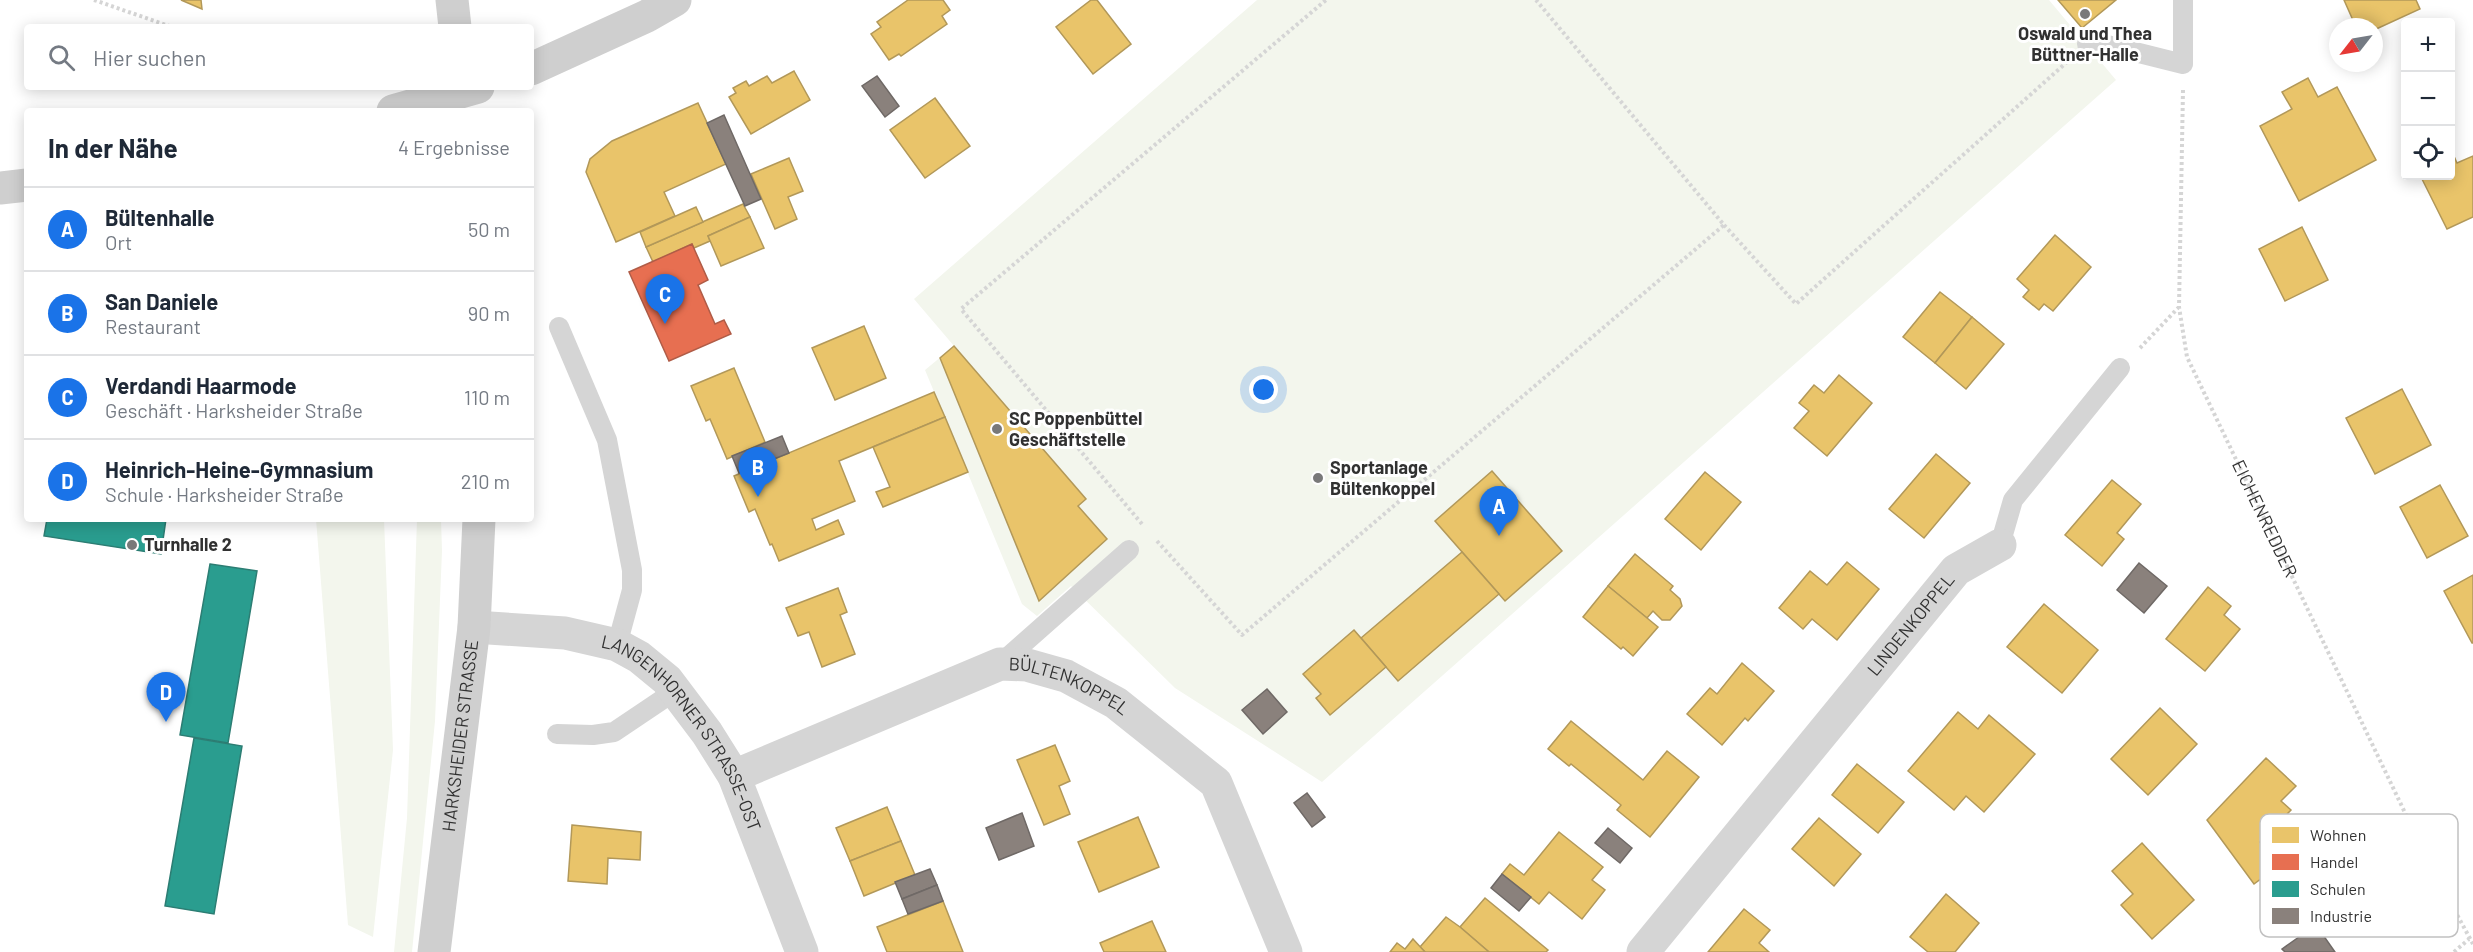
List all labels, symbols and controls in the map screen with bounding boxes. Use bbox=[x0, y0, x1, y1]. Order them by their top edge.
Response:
marker: Oswald und Thea Büttner-Halle bbox=[2078, 7, 2092, 21]
north arrow bbox=[2329, 18, 2383, 72]
map controls bbox=[2401, 18, 2455, 180]
button: + bbox=[2401, 18, 2455, 72]
place label: Oswald und Thea Büttner-Halle bbox=[2018, 22, 2152, 65]
search box bbox=[24, 24, 534, 90]
icon: search bbox=[45, 41, 78, 74]
text: Hier suchen bbox=[93, 44, 206, 70]
button: − bbox=[2401, 72, 2455, 126]
button: locate bbox=[2401, 126, 2455, 180]
text: In der Nähe bbox=[48, 132, 178, 163]
text: 4 Ergebnisse bbox=[398, 135, 510, 159]
text: Bültenhalle bbox=[105, 204, 215, 230]
text: A bbox=[61, 217, 74, 241]
text: 50 m bbox=[468, 217, 510, 241]
text: Ort bbox=[105, 230, 132, 254]
pin: C bbox=[646, 274, 684, 324]
text: San Daniele bbox=[105, 288, 218, 314]
text: B bbox=[61, 301, 74, 325]
text: 90 m bbox=[468, 301, 510, 325]
text: Restaurant bbox=[105, 314, 201, 338]
text: Verdandi Haarmode bbox=[105, 372, 296, 398]
your location bbox=[1249, 375, 1278, 404]
text: C bbox=[61, 385, 74, 409]
text: 110 m bbox=[464, 385, 510, 409]
text: Geschäft · Harksheider Straße bbox=[105, 398, 363, 422]
place label: SC Poppenbüttel Geschäftstelle bbox=[1009, 407, 1142, 450]
marker: SC Poppenbüttel Geschäftstelle bbox=[990, 422, 1004, 436]
pin: B bbox=[738, 448, 777, 497]
text: Heinrich-Heine-Gymnasium bbox=[105, 456, 373, 482]
place label: Sportanlage Bültenkoppel bbox=[1330, 456, 1435, 499]
street label: EICHENREDDER bbox=[2228, 456, 2303, 581]
text: D bbox=[61, 469, 74, 493]
text: 210 m bbox=[461, 469, 510, 493]
marker: Sportanlage Bültenkoppel bbox=[1311, 471, 1325, 485]
text: Schule · Harksheider Straße bbox=[105, 482, 344, 506]
pin: A bbox=[1480, 486, 1518, 536]
place label: Turnhalle 2 bbox=[144, 533, 232, 555]
marker: Turnhalle 2 bbox=[125, 538, 139, 552]
street label: LINDENKOPPEL bbox=[1862, 569, 1959, 680]
street label: LANGENHORNER STRASSE-OST bbox=[599, 630, 766, 834]
street label: HARKSHEIDER STRASSE bbox=[437, 638, 482, 833]
street label: BÜLTENKOPPEL bbox=[1008, 652, 1134, 719]
pin: D bbox=[146, 672, 186, 722]
legend bbox=[2260, 814, 2458, 937]
text: Wohnen bbox=[2310, 825, 2366, 844]
text: Handel bbox=[2310, 852, 2358, 871]
text: Schulen bbox=[2310, 879, 2366, 898]
text: Industrie bbox=[2310, 906, 2372, 925]

